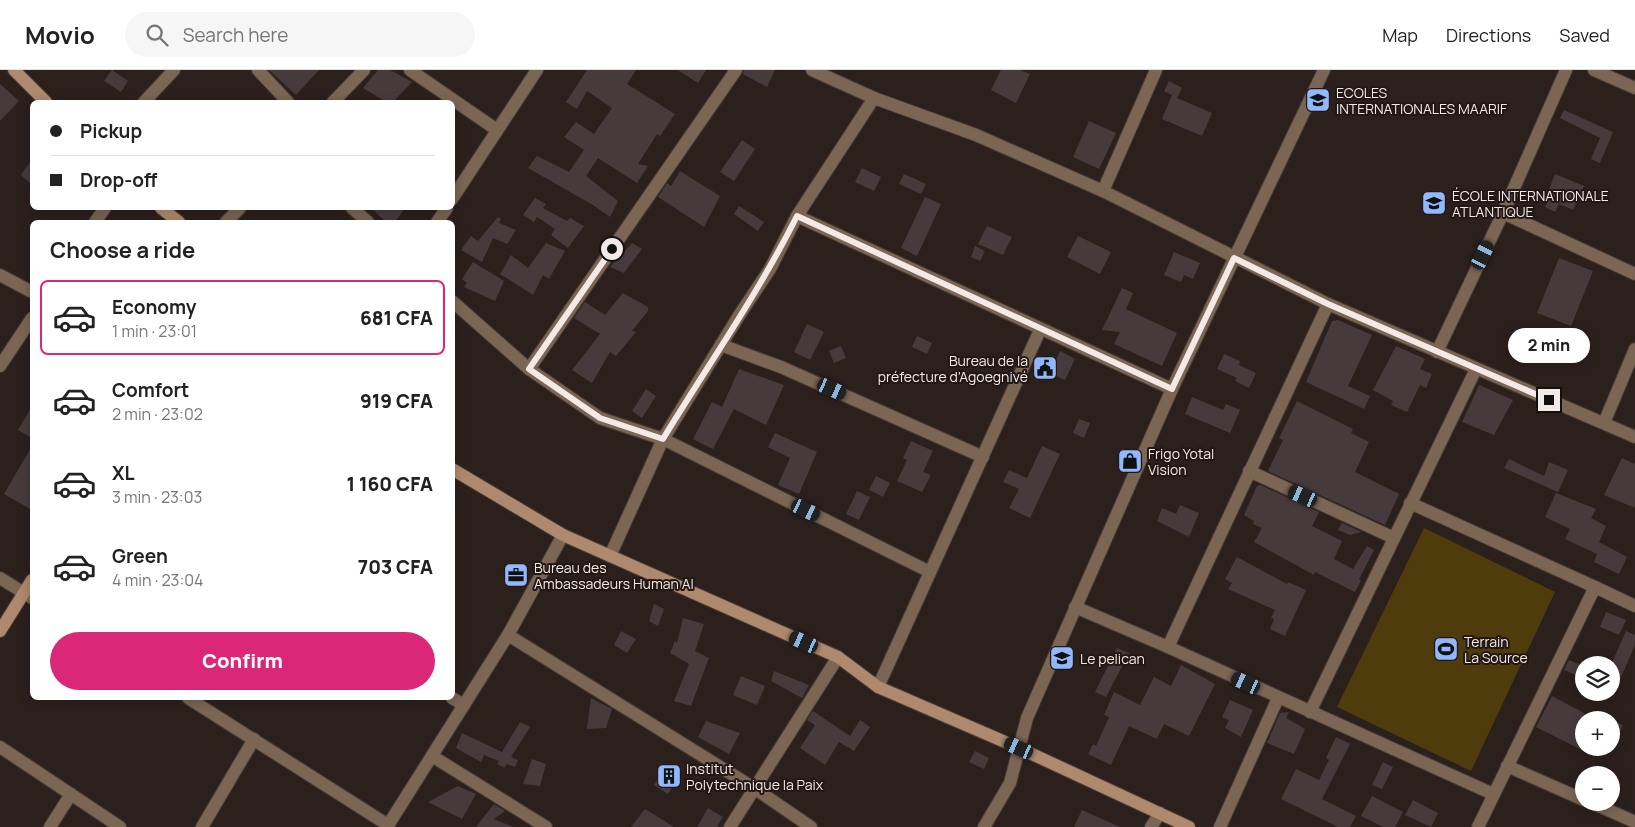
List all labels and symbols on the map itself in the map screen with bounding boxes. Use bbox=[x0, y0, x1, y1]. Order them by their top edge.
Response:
place label: ECOLES INTERNATIONALES MAARIF bbox=[1336, 83, 1507, 118]
school or university icon: ECOLES INTERNATIONALES MAARIF bbox=[1305, 87, 1331, 113]
place label: ÉCOLE INTERNATIONALE ATLANTIQUE bbox=[1452, 186, 1609, 221]
school or university icon: ÉCOLE INTERNATIONALE ATLANTIQUE bbox=[1421, 190, 1447, 216]
route start bbox=[601, 238, 623, 260]
car bbox=[1469, 238, 1496, 272]
callout: 2 min bbox=[1508, 328, 1590, 362]
place label: Bureau de la préfecture d'Agoegnivé bbox=[878, 351, 1028, 386]
public building icon: Bureau de la préfecture d'Agoegnivé bbox=[1032, 355, 1058, 381]
car bbox=[815, 376, 848, 402]
route end bbox=[1538, 389, 1560, 411]
place label: Frigo Yotal Vision bbox=[1148, 444, 1214, 479]
shop icon: Frigo Yotal Vision bbox=[1117, 448, 1143, 474]
car bbox=[1286, 483, 1319, 509]
car bbox=[789, 497, 822, 523]
place label: Bureau des Ambassadeurs Human AI bbox=[534, 558, 694, 593]
office icon: Bureau des Ambassadeurs Human AI bbox=[503, 562, 529, 588]
car bbox=[787, 629, 820, 655]
place label: Terrain La Source bbox=[1464, 632, 1528, 667]
sports icon: Terrain La Source bbox=[1433, 636, 1459, 662]
school or university icon: Le pelican bbox=[1049, 645, 1075, 671]
place label: Le pelican bbox=[1080, 649, 1145, 668]
car bbox=[1229, 670, 1262, 696]
car bbox=[1002, 735, 1035, 761]
place label: Institut Polytechnique la Paix bbox=[686, 759, 824, 794]
building icon: Institut Polytechnique la Paix bbox=[656, 763, 682, 789]

